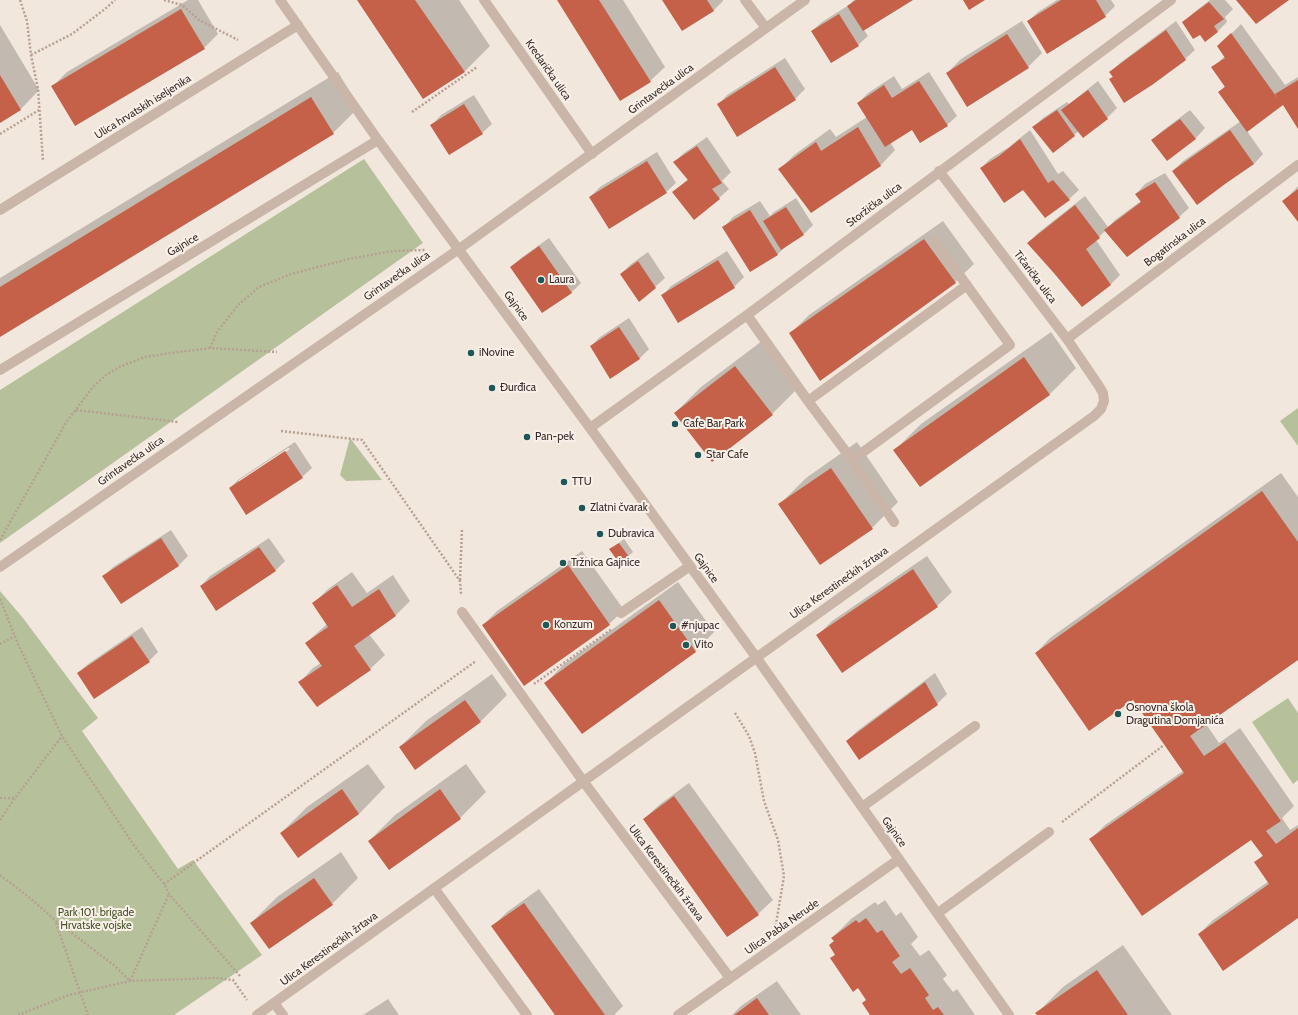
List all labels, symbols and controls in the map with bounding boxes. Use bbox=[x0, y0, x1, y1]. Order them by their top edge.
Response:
street label: Kredarička ulica bbox=[522, 37, 574, 103]
street label: Grintavečka ulica bbox=[626, 61, 696, 117]
street label: Ulica hrvatskih iseljenika bbox=[92, 72, 194, 142]
street label: Storžička ulica bbox=[844, 180, 904, 230]
street label: Bogatinska ulica bbox=[1142, 215, 1208, 269]
street label: Gajnice bbox=[165, 231, 201, 259]
street label: Grintavečka ulica bbox=[361, 248, 433, 304]
street label: Tičarička ulica bbox=[1011, 248, 1059, 306]
place label: Laura bbox=[549, 273, 574, 287]
marker: Laura bbox=[536, 275, 546, 285]
street label: Gajnice bbox=[501, 288, 531, 324]
place label: iNovine bbox=[479, 346, 514, 360]
marker: iNovine bbox=[466, 348, 476, 358]
place label: Đurđica bbox=[500, 381, 536, 395]
marker: Đurđica bbox=[487, 383, 497, 393]
place label: Cafe Bar Park bbox=[683, 417, 744, 431]
marker: Cafe Bar Park bbox=[670, 419, 680, 429]
place label: Pan-pek bbox=[535, 430, 574, 444]
marker: Pan-pek bbox=[522, 432, 532, 442]
street label: Grintavečka ulica bbox=[95, 433, 167, 489]
place label: Star Cafe bbox=[706, 448, 748, 462]
marker: Star Cafe bbox=[693, 450, 703, 460]
place label: TTU bbox=[572, 475, 592, 489]
marker: TTU bbox=[559, 477, 569, 487]
place label: Zlatni čvarak bbox=[590, 501, 648, 515]
marker: Zlatni čvarak bbox=[577, 503, 587, 513]
place label: Dubravica bbox=[608, 527, 654, 541]
marker: Dubravica bbox=[595, 529, 605, 539]
street label: Ulica Kerestinečkih žrtava bbox=[787, 544, 891, 622]
street label: Gajnice bbox=[691, 550, 721, 586]
place label: Tržnica Gajnice bbox=[571, 556, 640, 570]
marker: Tržnica Gajnice bbox=[558, 558, 568, 568]
place label: Konzum bbox=[554, 618, 593, 632]
place label: #njupac bbox=[681, 619, 719, 633]
marker: Konzum bbox=[541, 620, 551, 630]
marker: #njupac bbox=[668, 621, 678, 631]
place label: Vito bbox=[694, 638, 713, 652]
marker: Vito bbox=[681, 640, 691, 650]
place label: Osnovna škola Dragutina Domjanića bbox=[1126, 701, 1224, 727]
marker: Osnovna škola Dragutina Domjanića bbox=[1113, 709, 1123, 719]
street label: Gajnice bbox=[879, 814, 909, 850]
street label: Ulica Kerestinečkih žrtava bbox=[625, 822, 707, 924]
street label: Ulica Pabla Nerude bbox=[742, 896, 822, 958]
park label: Park 101. brigade Hrvatske vojske bbox=[58, 906, 134, 932]
street label: Ulica Kerestinečkih žrtava bbox=[278, 909, 380, 989]

